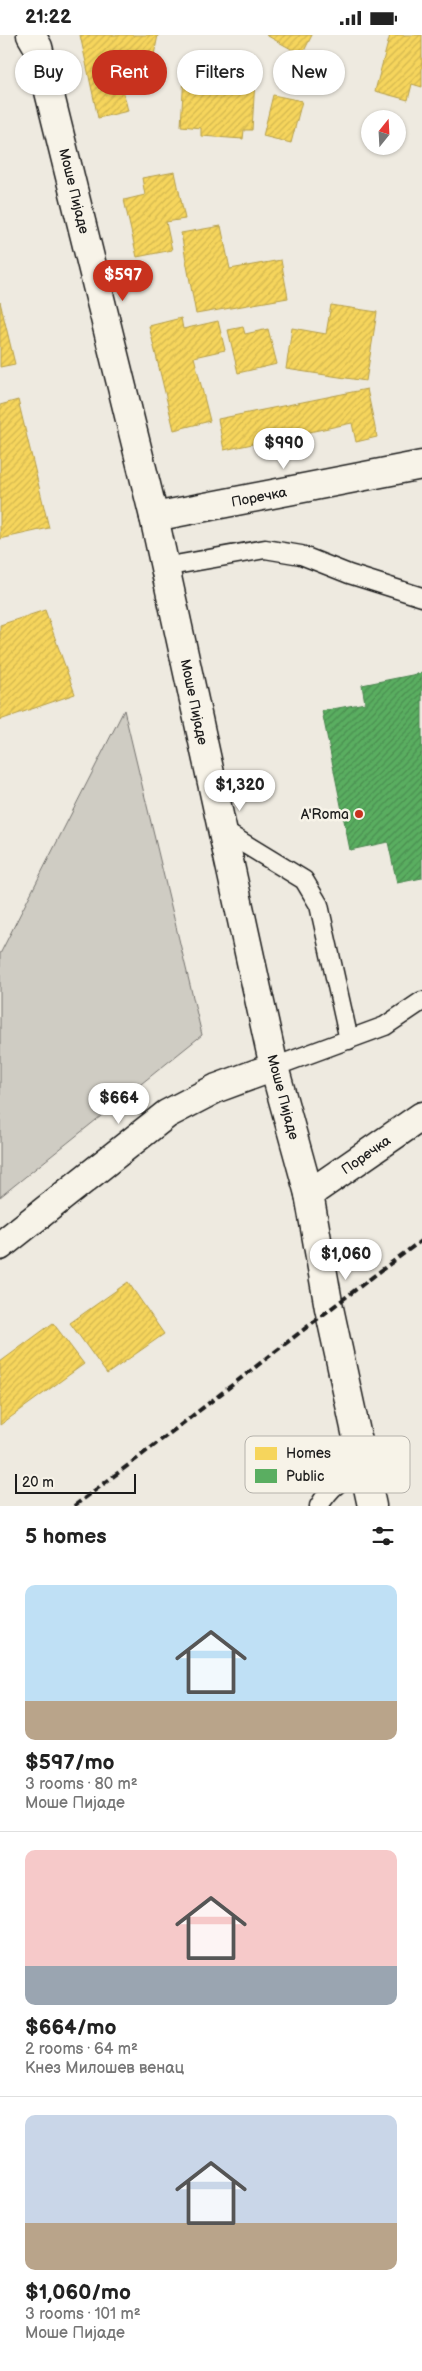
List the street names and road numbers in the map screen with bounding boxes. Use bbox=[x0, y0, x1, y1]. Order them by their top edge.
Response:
street label: Моше Пијаде bbox=[55, 146, 93, 236]
street label: Поречка bbox=[230, 483, 289, 511]
street label: Моше Пијаде bbox=[177, 657, 211, 747]
street label: Моше Пијаде bbox=[263, 1053, 303, 1142]
street label: Поречка bbox=[338, 1132, 394, 1178]

